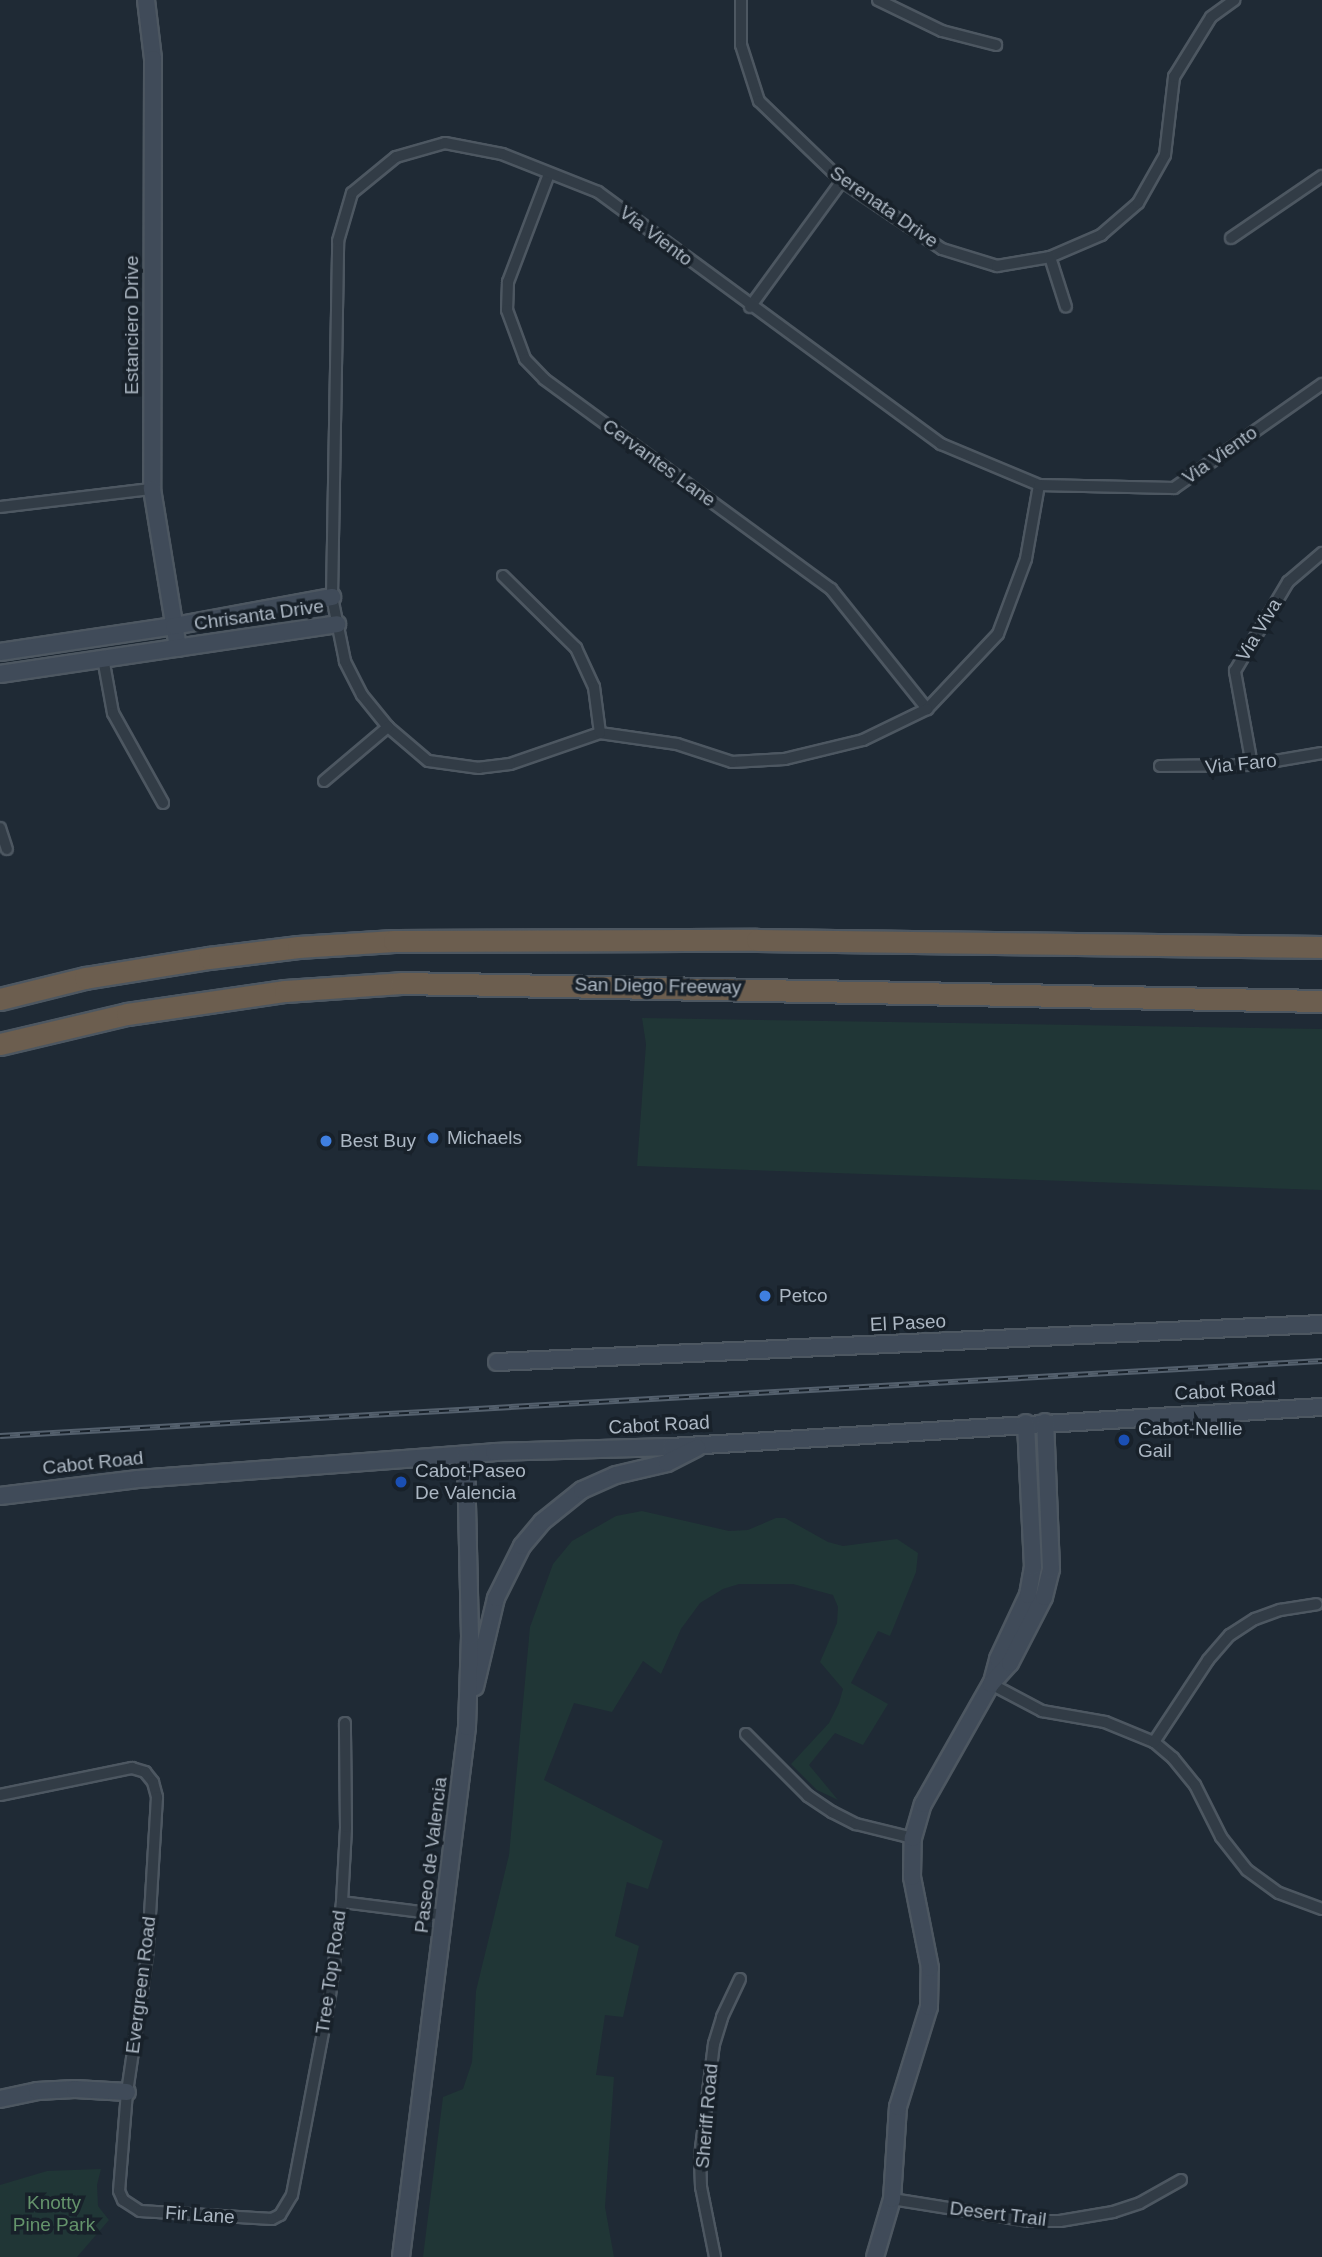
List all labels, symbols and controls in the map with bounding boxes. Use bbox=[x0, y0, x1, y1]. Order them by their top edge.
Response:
street label: Serenata Drive bbox=[826, 161, 942, 253]
street label: Via Viento bbox=[615, 201, 697, 271]
street label: Estanciero Drive bbox=[121, 255, 143, 395]
street label: Cervantes Lane bbox=[598, 414, 720, 512]
street label: Via Viento bbox=[1178, 421, 1262, 489]
street label: Chrisanta Drive bbox=[193, 595, 325, 635]
street label: Via Viva bbox=[1231, 595, 1287, 665]
street label: Via Faro bbox=[1204, 749, 1278, 779]
street label: San Diego Freeway bbox=[574, 973, 742, 999]
place label: Michaels bbox=[447, 1127, 522, 1149]
place label: Best Buy bbox=[340, 1130, 416, 1152]
marker: Michaels bbox=[425, 1130, 441, 1146]
marker: Best Buy bbox=[318, 1133, 334, 1149]
place label: Petco bbox=[779, 1285, 828, 1307]
marker: Petco bbox=[757, 1288, 773, 1304]
street label: El Paseo bbox=[869, 1310, 947, 1336]
street label: Cabot Road bbox=[1174, 1377, 1276, 1405]
street label: Cabot Road bbox=[608, 1411, 710, 1439]
place label: Cabot-Nellie Gail bbox=[1138, 1418, 1243, 1462]
marker: Cabot-Nellie Gail bbox=[1116, 1432, 1132, 1448]
street label: Cabot Road bbox=[41, 1446, 145, 1480]
place label: Cabot-Paseo De Valencia bbox=[415, 1460, 526, 1504]
marker: Cabot-Paseo De Valencia bbox=[393, 1474, 409, 1490]
street label: Paseo de Valencia bbox=[410, 1776, 452, 1934]
street label: Tree Top Road bbox=[311, 1909, 351, 2035]
street label: Evergreen Road bbox=[121, 1915, 161, 2055]
street label: Sheriff Road bbox=[691, 2063, 723, 2169]
park label: Knotty Pine Park bbox=[13, 2192, 95, 2236]
street label: Desert Trail bbox=[948, 2197, 1048, 2231]
street label: Fir Lane bbox=[164, 2201, 236, 2229]

